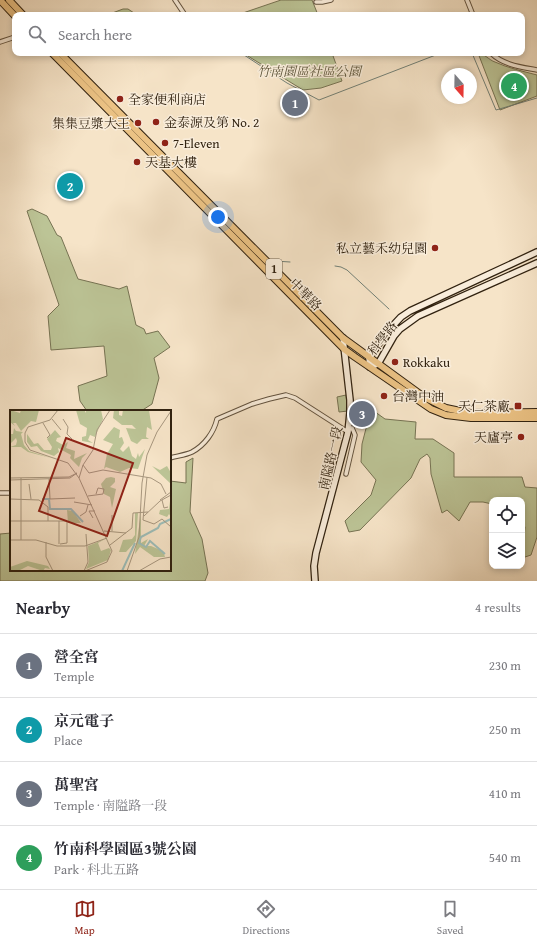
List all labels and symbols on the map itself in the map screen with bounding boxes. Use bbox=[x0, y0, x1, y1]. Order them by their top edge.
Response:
park label: 竹南園區社區公園 bbox=[257, 62, 363, 81]
north arrow bbox=[441, 68, 477, 104]
pin: 4 bbox=[501, 71, 527, 101]
pin: 1 bbox=[282, 88, 308, 118]
place label: 全家便利商店 bbox=[128, 90, 206, 109]
marker: 全家便利商店 bbox=[115, 94, 125, 104]
place label: 金泰源及第 No. 2 bbox=[164, 113, 259, 132]
place label: 集集豆漿大王 bbox=[52, 114, 130, 133]
marker: 金泰源及第 No. 2 bbox=[151, 117, 161, 127]
marker: 集集豆漿大王 bbox=[133, 118, 143, 128]
place label: 7-Eleven bbox=[173, 134, 220, 153]
marker: 7-Eleven bbox=[160, 138, 170, 148]
place label: 天基大樓 bbox=[145, 153, 197, 172]
marker: 天基大樓 bbox=[132, 157, 142, 167]
pin: 2 bbox=[57, 171, 83, 201]
your location bbox=[208, 207, 228, 227]
place label: 私立藝禾幼兒園 bbox=[336, 239, 427, 258]
marker: 私立藝禾幼兒園 bbox=[430, 243, 440, 253]
road number: 1 bbox=[266, 259, 282, 279]
street label: 中華路 bbox=[285, 274, 326, 315]
street label: 科學路 bbox=[363, 317, 402, 360]
place label: Rokkaku bbox=[403, 353, 450, 372]
marker: Rokkaku bbox=[390, 357, 400, 367]
place label: 台灣中油 bbox=[392, 387, 444, 406]
marker: 台灣中油 bbox=[379, 391, 389, 401]
place label: 天仁茶廠 bbox=[458, 397, 510, 416]
pin: 3 bbox=[349, 399, 375, 429]
marker: 天仁茶廠 bbox=[513, 401, 523, 411]
inset map bbox=[10, 410, 171, 571]
street label: 南隘路一段 bbox=[314, 424, 347, 492]
place label: 天廬亭 bbox=[474, 428, 513, 447]
marker: 天廬亭 bbox=[516, 432, 526, 442]

